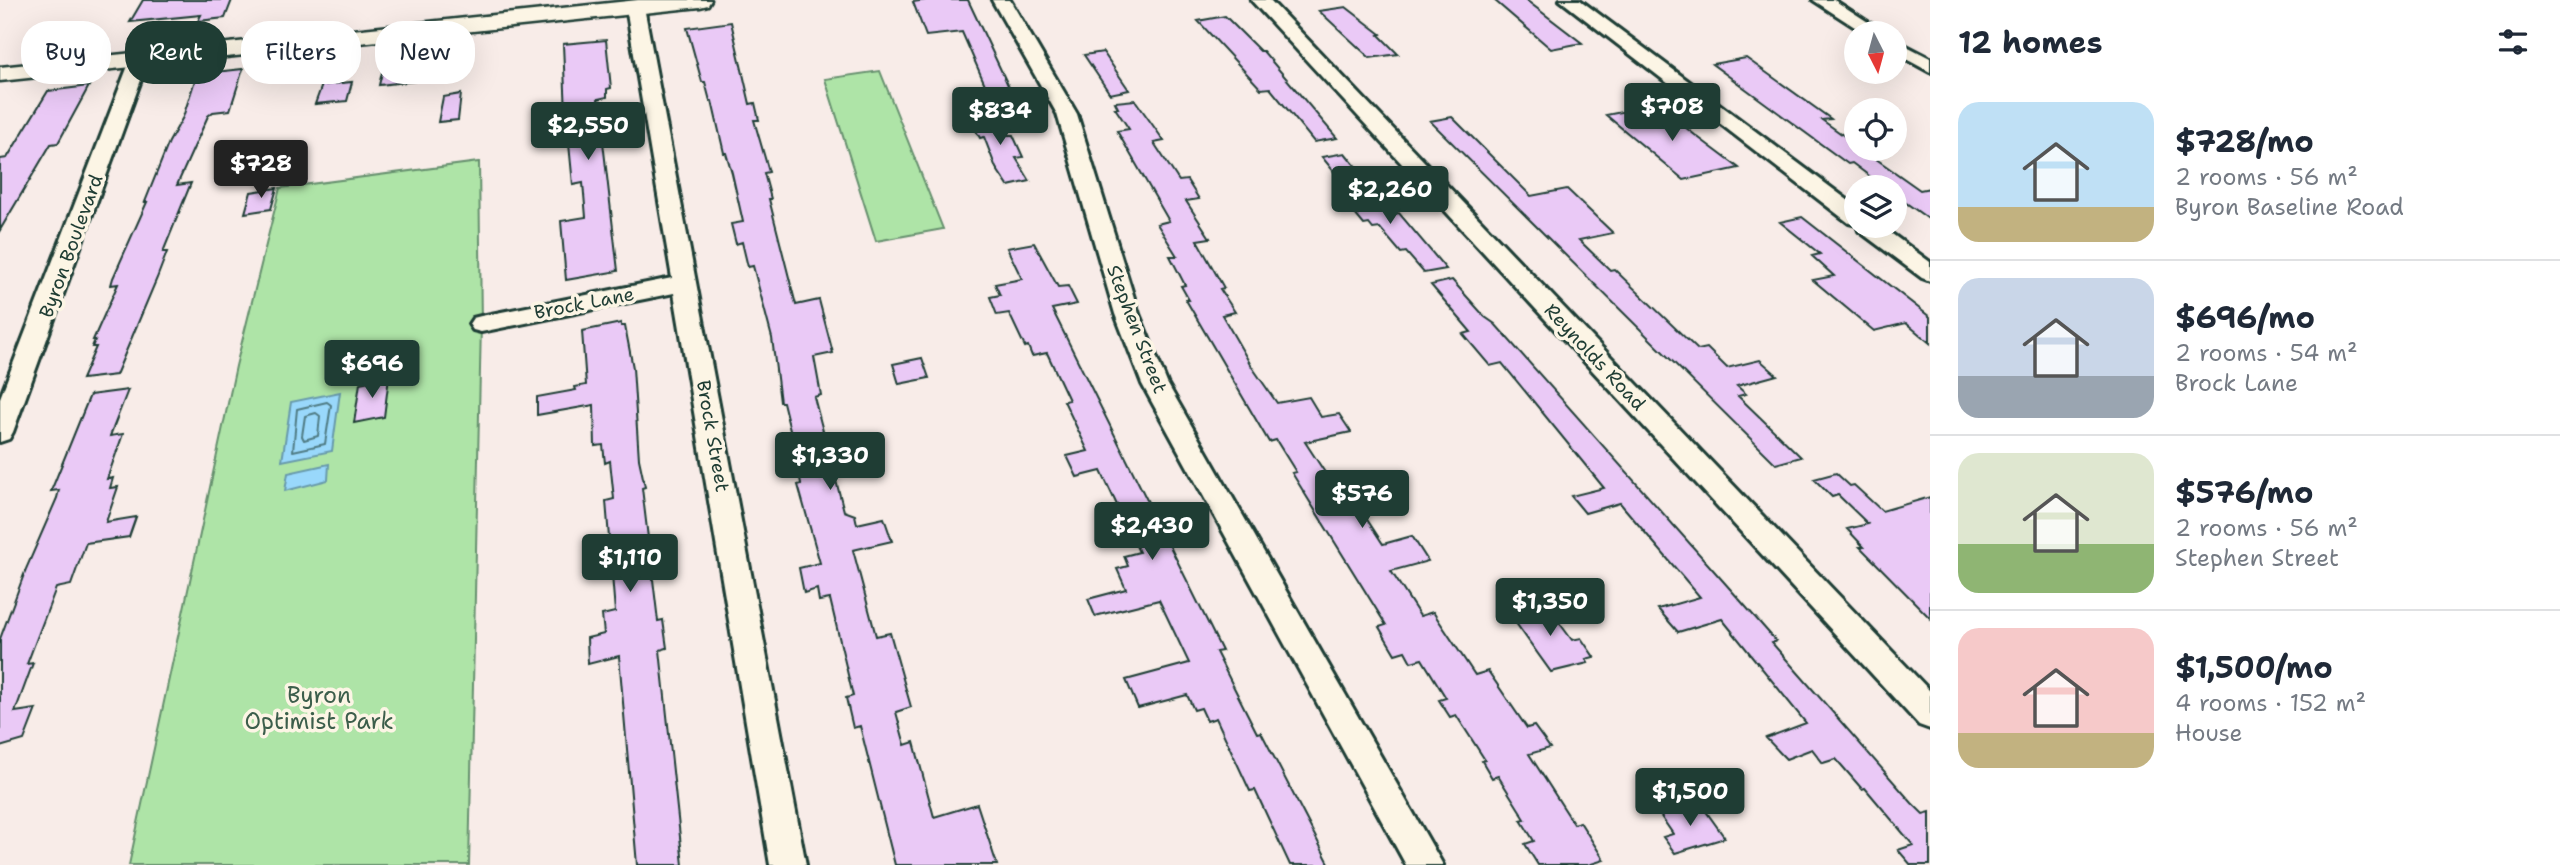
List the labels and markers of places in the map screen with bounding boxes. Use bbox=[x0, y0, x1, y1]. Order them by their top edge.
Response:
pin: $708 bbox=[1631, 83, 1713, 143]
pin: $834 bbox=[959, 88, 1041, 147]
pin: $2,550 bbox=[531, 102, 645, 162]
pin: $728 bbox=[220, 140, 302, 200]
pin: $2,260 bbox=[1333, 166, 1447, 226]
pin: $696 bbox=[331, 340, 413, 400]
pin: $1,330 bbox=[773, 433, 887, 492]
pin: $576 bbox=[1321, 470, 1403, 530]
pin: $2,430 bbox=[1095, 503, 1209, 562]
pin: $1,110 bbox=[573, 534, 687, 594]
pin: $1,350 bbox=[1493, 578, 1607, 638]
pin: $1,500 bbox=[1633, 768, 1747, 828]

